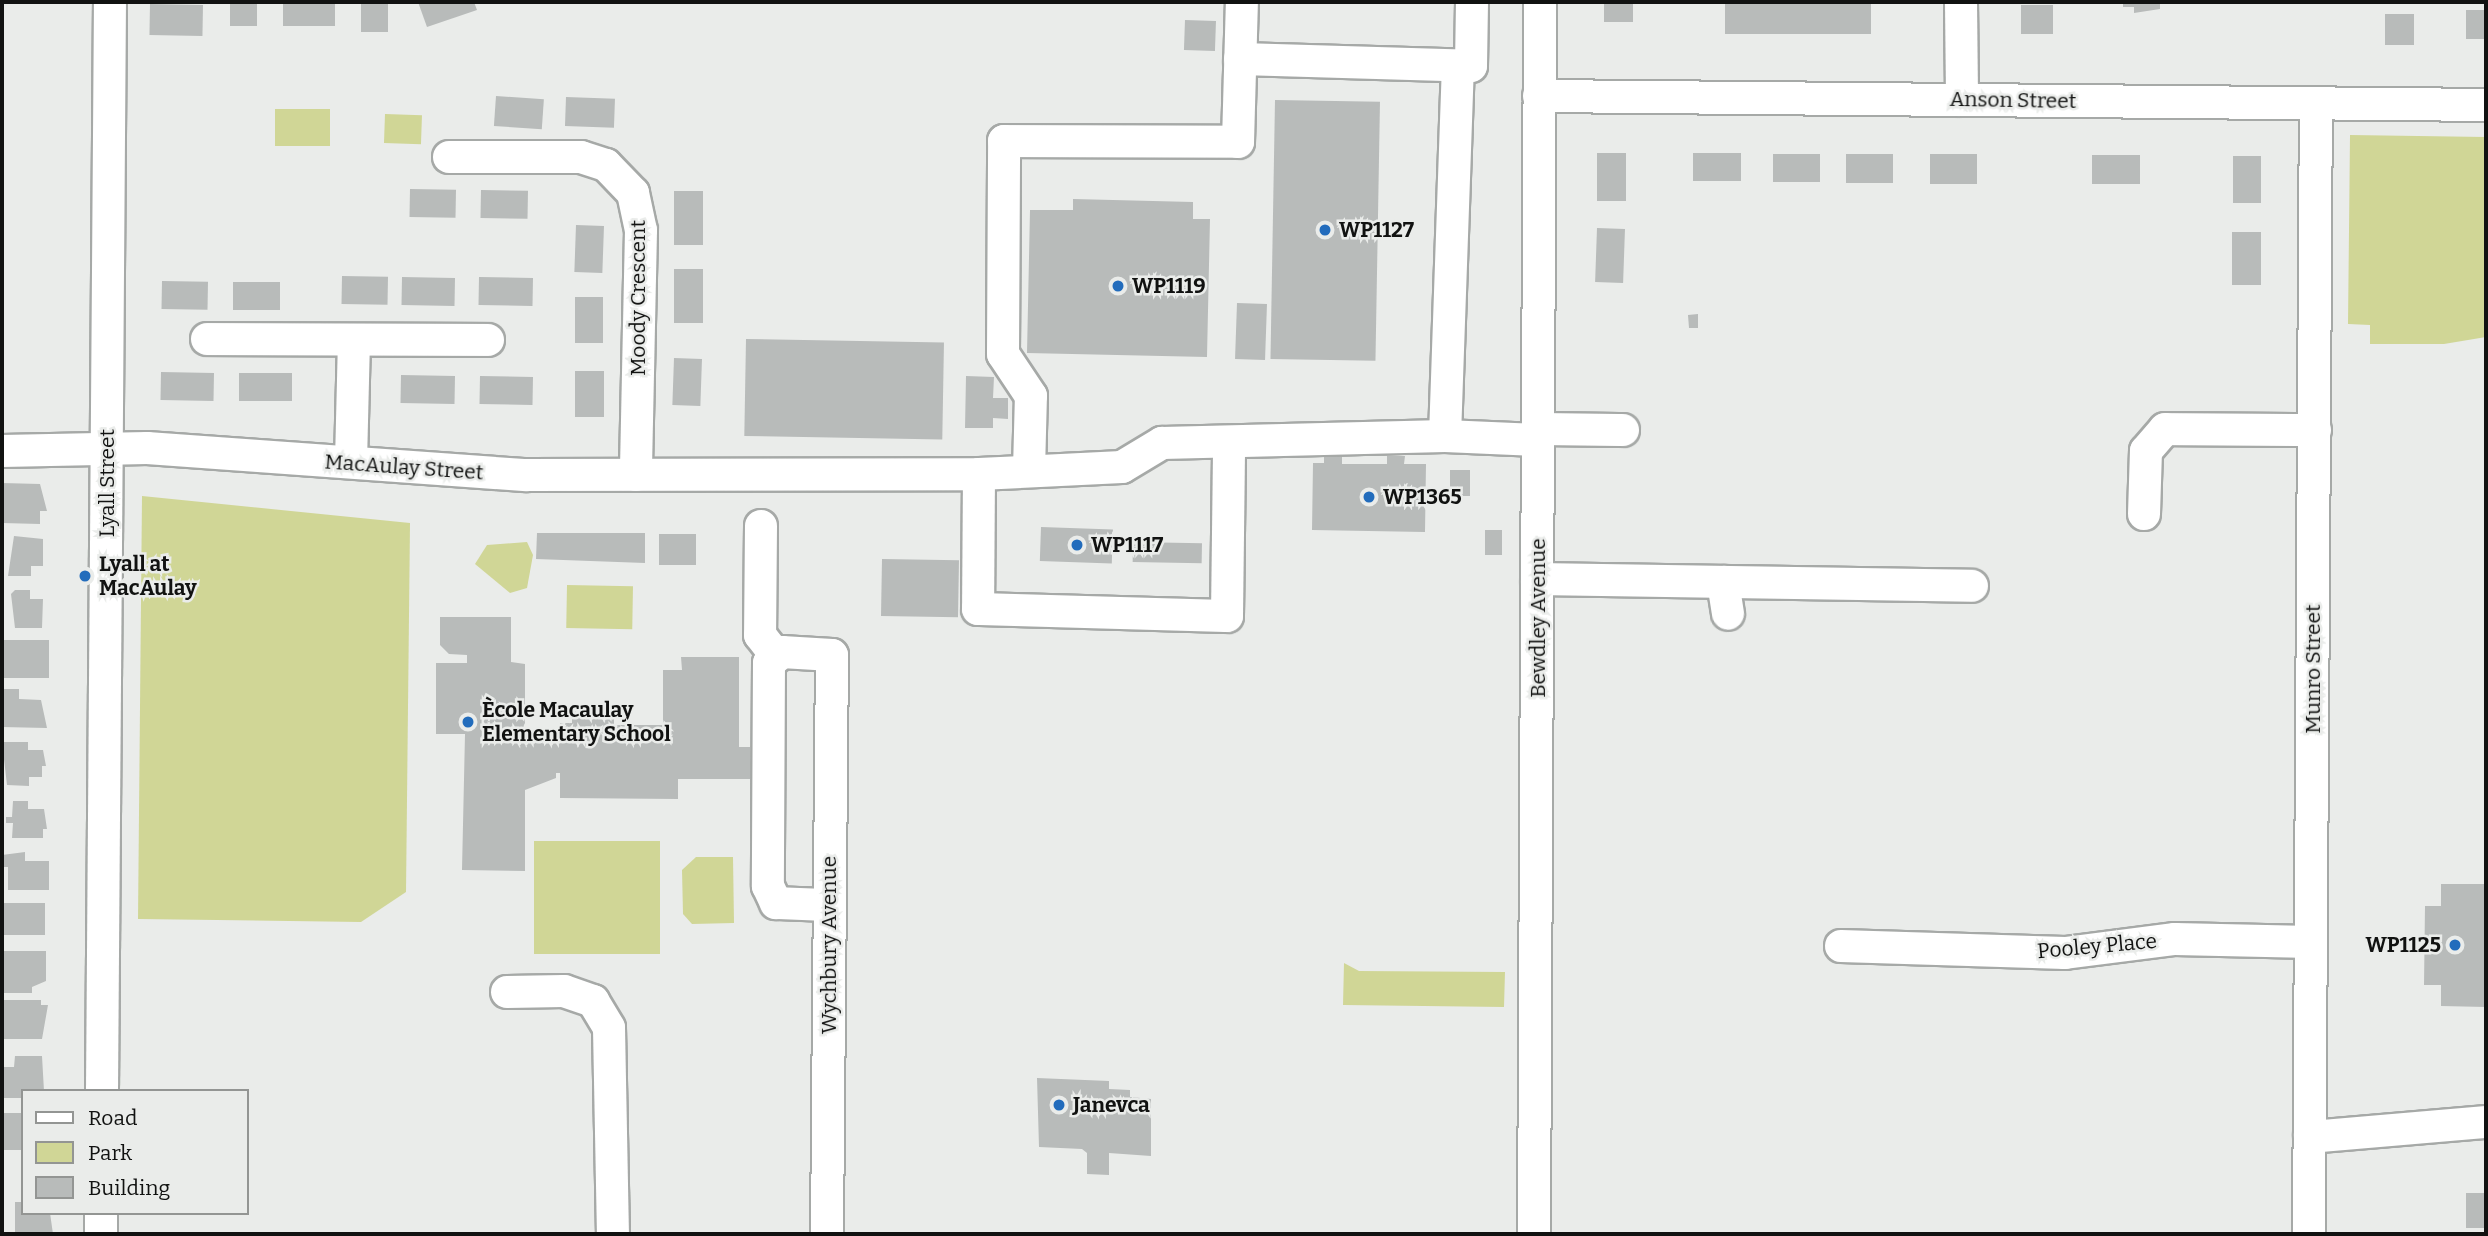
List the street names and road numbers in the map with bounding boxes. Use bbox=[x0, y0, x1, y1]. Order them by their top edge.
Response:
street label: Anson Street bbox=[1949, 86, 2077, 114]
street label: Moody Crescent bbox=[625, 220, 651, 376]
street label: Lyall Street bbox=[94, 429, 120, 537]
street label: MacAulay Street bbox=[324, 449, 484, 485]
street label: Bewdley Avenue bbox=[1525, 538, 1551, 698]
street label: Munro Street bbox=[2300, 604, 2326, 734]
street label: Wychbury Avenue bbox=[816, 856, 842, 1034]
street label: Pooley Place bbox=[2036, 928, 2158, 964]

